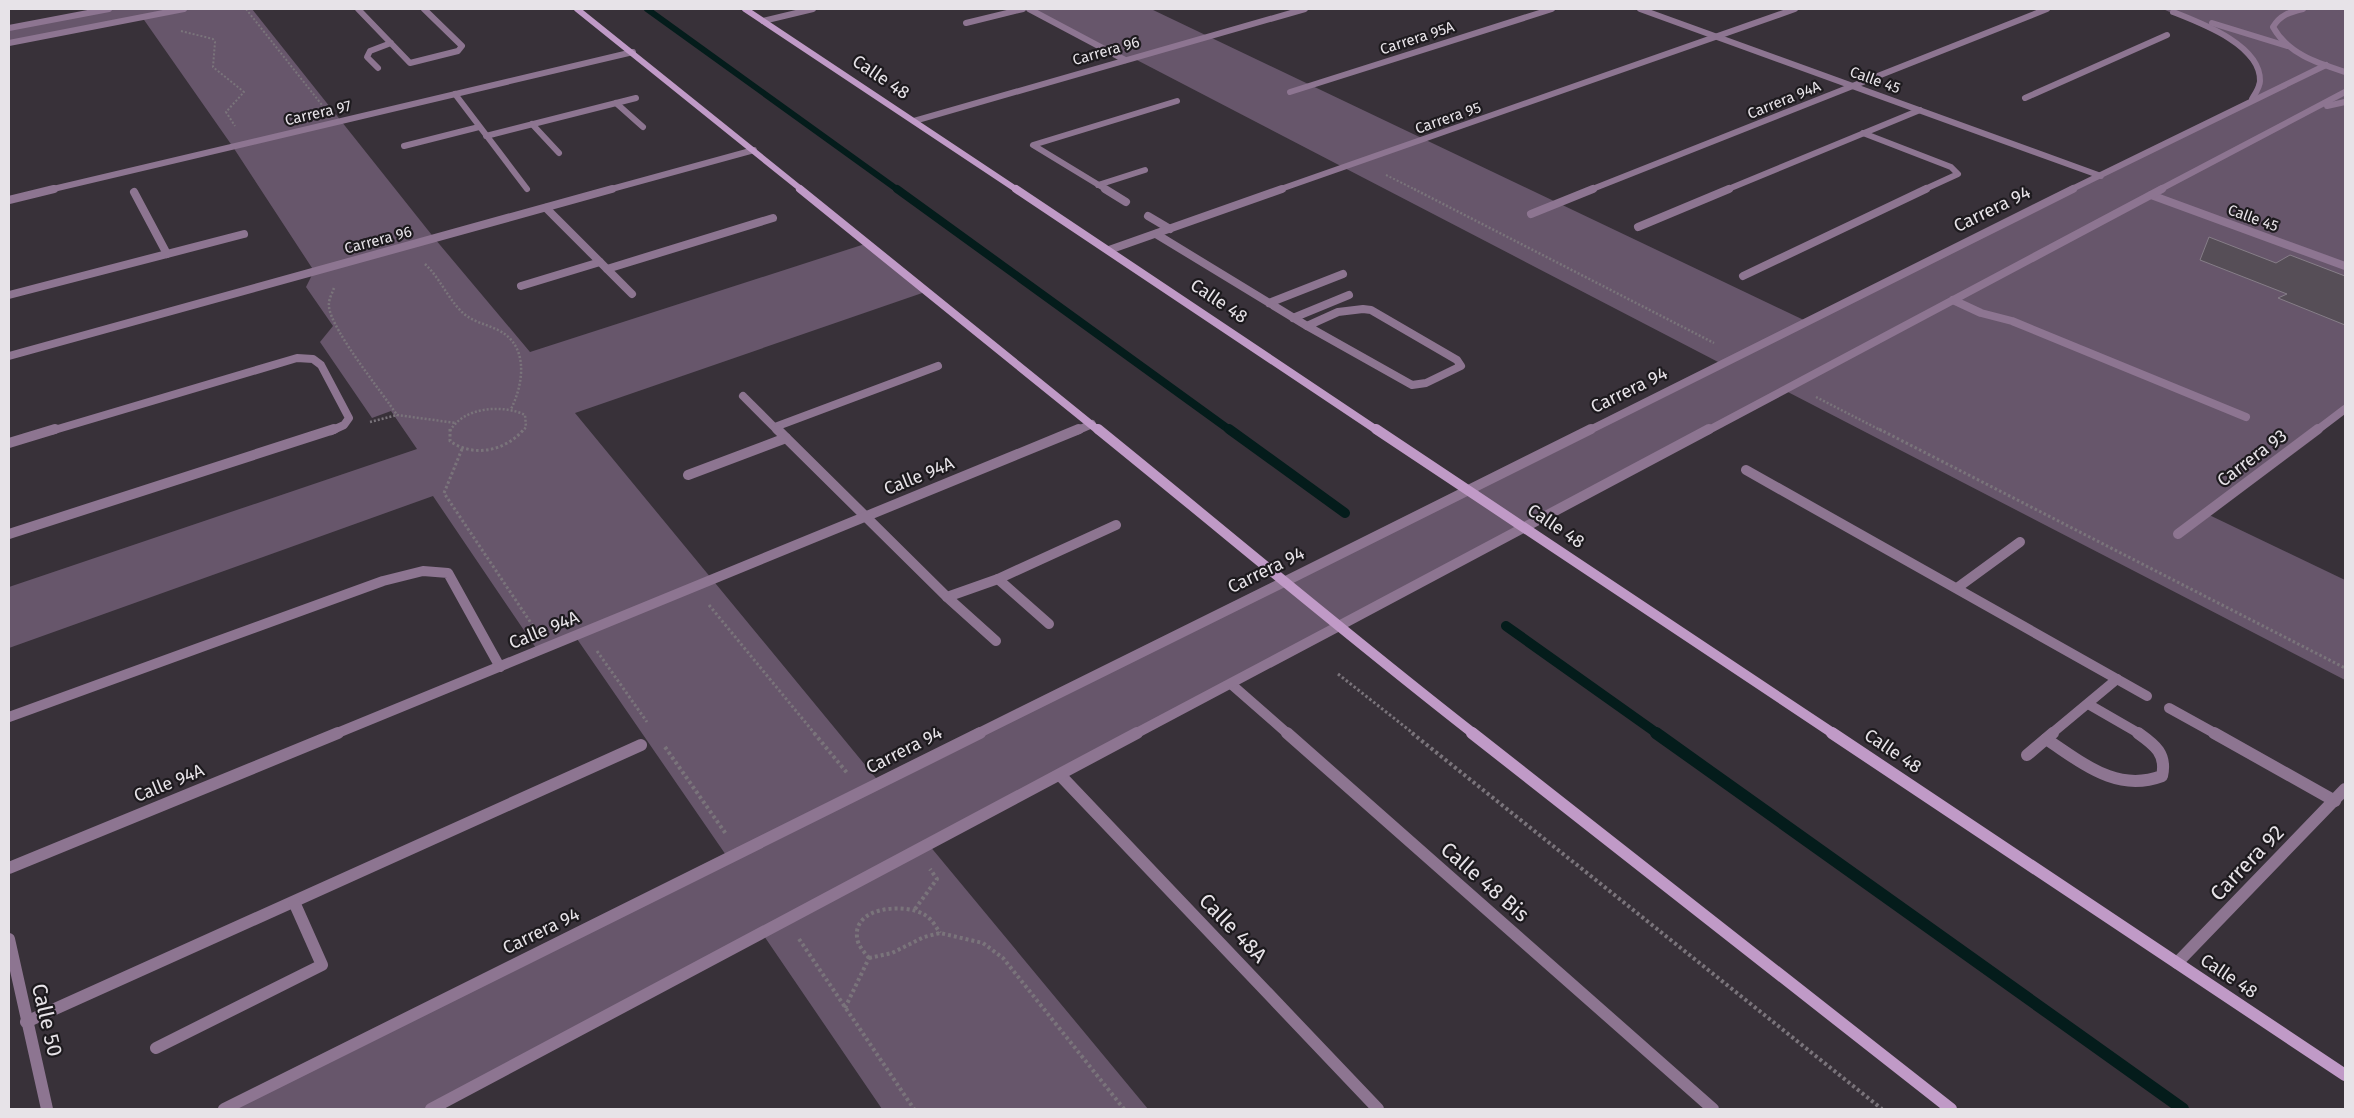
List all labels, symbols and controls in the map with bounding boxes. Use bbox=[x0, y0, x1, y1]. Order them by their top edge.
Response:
street label: Carrera 95A bbox=[1378, 17, 1457, 58]
street label: Carrera 96 bbox=[1070, 33, 1142, 69]
street label: Calle 48 bbox=[848, 50, 914, 104]
street label: Calle 45 bbox=[1847, 63, 1903, 97]
street label: Carrera 94A bbox=[1745, 77, 1824, 123]
street label: Carrera 97 bbox=[283, 97, 353, 129]
street label: Carrera 95 bbox=[1413, 98, 1483, 138]
street label: Carrera 94 bbox=[1950, 181, 2034, 237]
street label: Calle 45 bbox=[2225, 201, 2281, 235]
street label: Carrera 96 bbox=[342, 222, 414, 258]
street label: Calle 48 bbox=[1186, 274, 1252, 328]
street label: Carrera 94 bbox=[1587, 362, 1671, 418]
street label: Carrera 93 bbox=[2213, 425, 2291, 491]
street label: Calle 94A bbox=[881, 452, 958, 500]
street label: Calle 48 bbox=[1523, 499, 1589, 553]
street label: Carrera 94 bbox=[1224, 542, 1308, 598]
street label: Calle 94A bbox=[506, 606, 583, 654]
street label: Carrera 94 bbox=[862, 721, 946, 779]
street label: Calle 48 bbox=[1860, 724, 1926, 778]
street label: Calle 94A bbox=[131, 759, 208, 807]
street label: Carrera 92 bbox=[2205, 820, 2289, 906]
street label: Calle 48 Bis bbox=[1435, 837, 1535, 928]
street label: Calle 48A bbox=[1194, 888, 1272, 968]
street label: Carrera 94 bbox=[499, 903, 583, 959]
street label: Calle 48 bbox=[2196, 949, 2262, 1003]
street label: Calle 50 bbox=[26, 981, 68, 1059]

